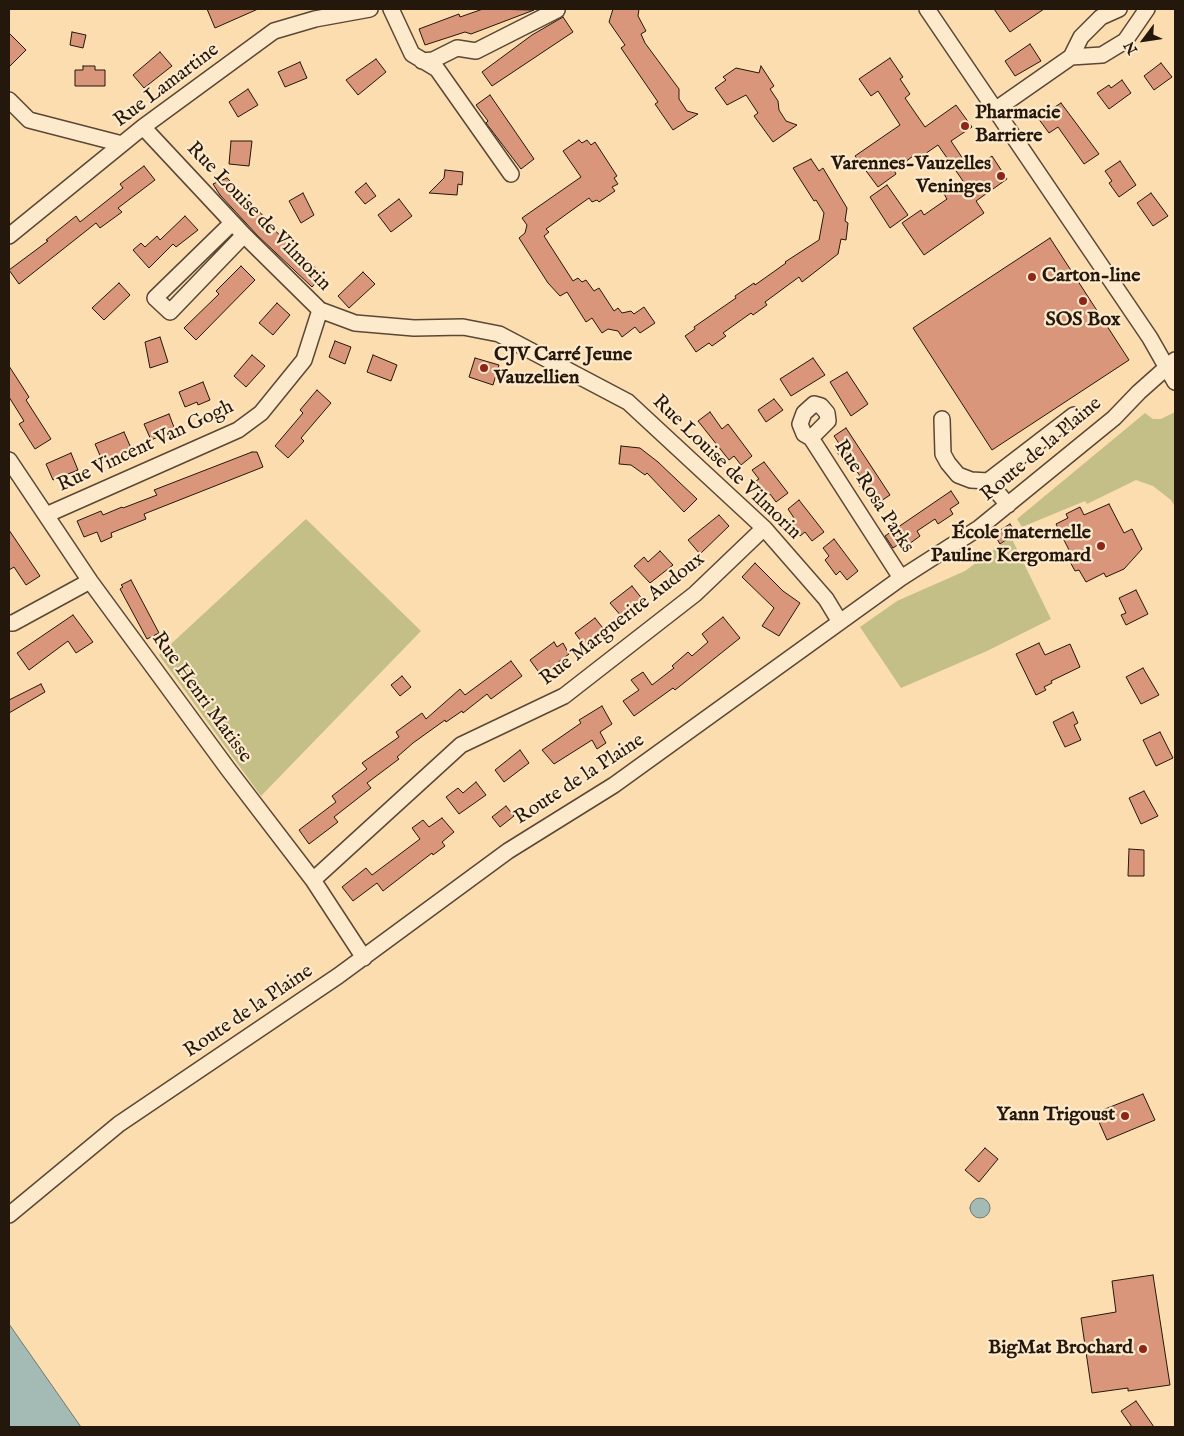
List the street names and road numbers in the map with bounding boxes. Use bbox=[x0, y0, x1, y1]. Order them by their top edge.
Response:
street label: Rue Lamartine bbox=[110, 39, 224, 133]
street label: Rue Louise de Vilmorin bbox=[181, 137, 335, 297]
street label: Rue Louise de Vilmorin bbox=[646, 391, 806, 545]
street label: Route de la Plaine bbox=[977, 393, 1107, 507]
street label: Rue Vincent Van Gogh bbox=[54, 396, 238, 498]
street label: Rue Rosa Parks bbox=[828, 436, 918, 558]
street label: Rue Marguerite Audoux bbox=[536, 548, 710, 692]
street label: Rue Henri Matisse bbox=[146, 628, 256, 768]
street label: Route de la Plaine bbox=[510, 729, 650, 831]
street label: Route de la Plaine bbox=[180, 960, 318, 1064]

